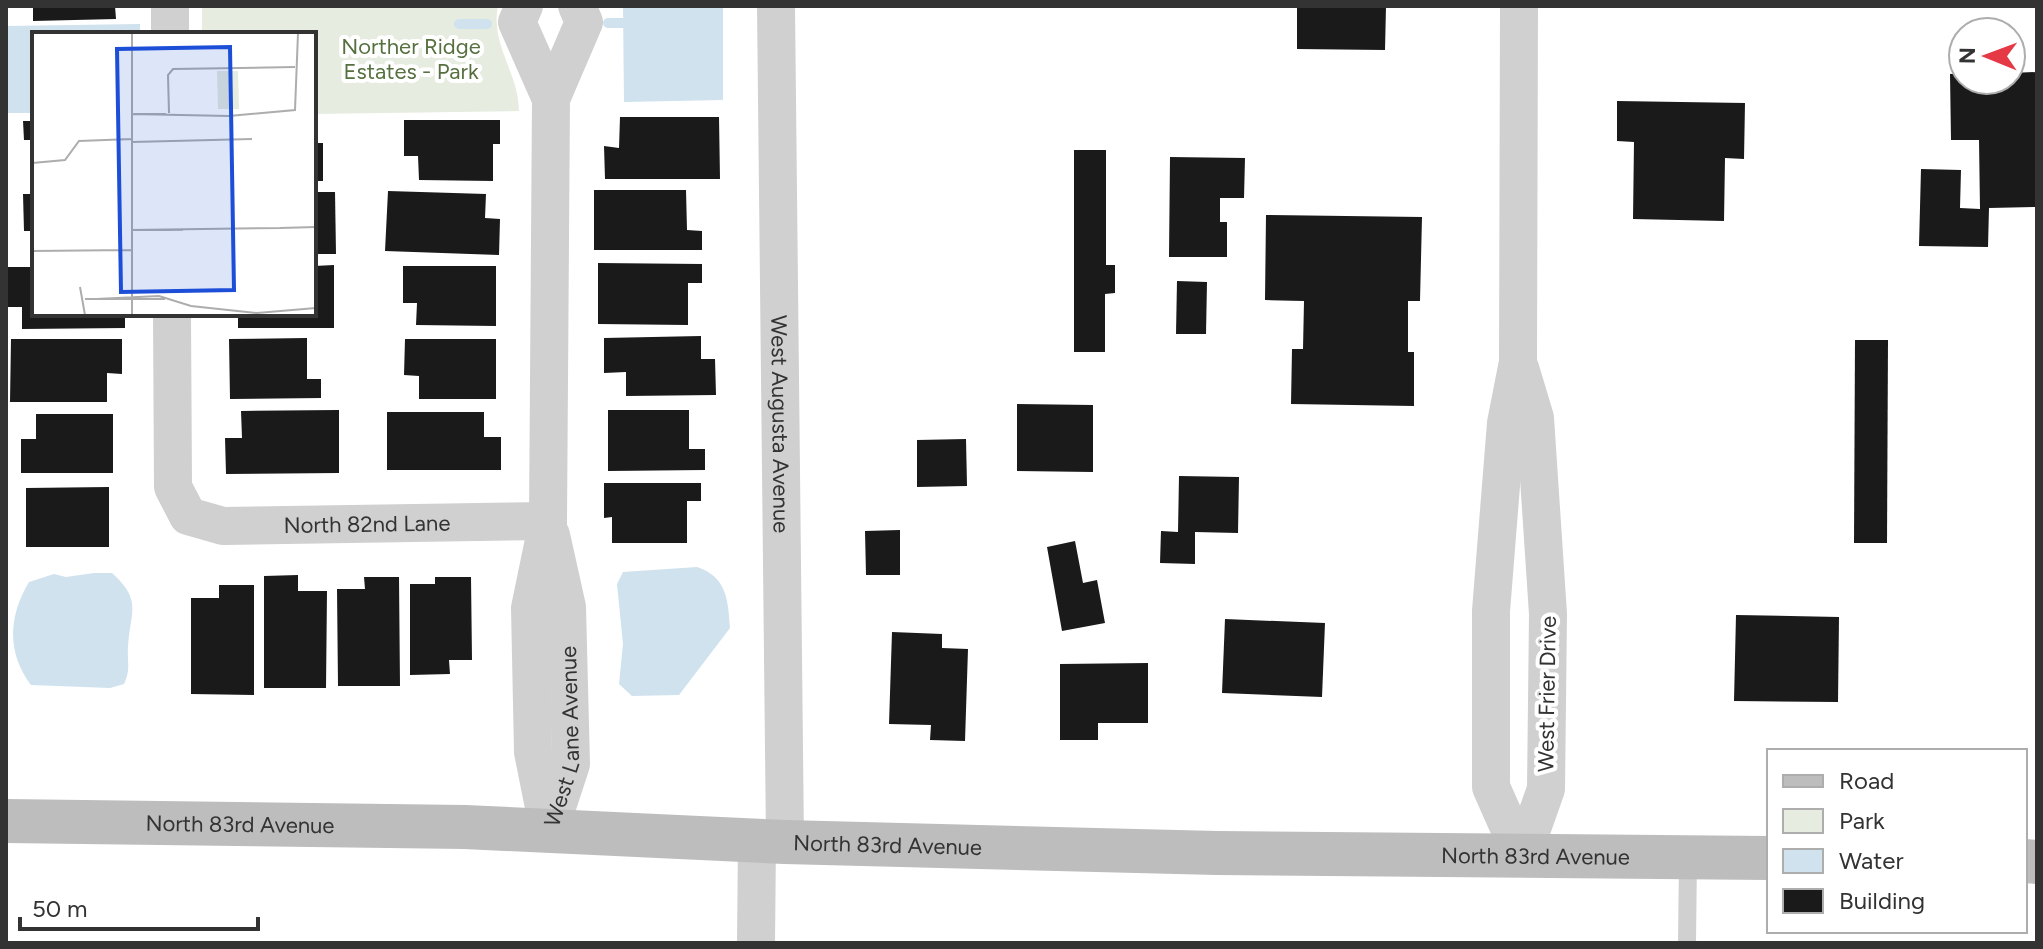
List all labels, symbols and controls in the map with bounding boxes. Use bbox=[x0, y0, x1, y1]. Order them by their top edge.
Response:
north arrow bbox=[1947, 16, 2027, 96]
inset map bbox=[32, 32, 316, 316]
park label: Norther Ridge Estates - Park bbox=[341, 33, 481, 85]
text: N bbox=[1954, 47, 1981, 64]
street label: West Augusta Avenue bbox=[766, 315, 795, 533]
street label: North 82nd Lane bbox=[283, 509, 450, 539]
street label: West Frier Drive bbox=[1532, 616, 1562, 772]
street label: West Lane Avenue bbox=[538, 645, 585, 830]
legend bbox=[1767, 749, 2027, 933]
text: Road bbox=[1839, 766, 1894, 795]
text: Park bbox=[1839, 806, 1885, 835]
street label: North 83rd Avenue bbox=[145, 809, 335, 839]
street label: North 83rd Avenue bbox=[793, 829, 982, 861]
street label: North 83rd Avenue bbox=[1441, 842, 1630, 870]
text: Water bbox=[1839, 846, 1904, 875]
scale bar bbox=[20, 881, 258, 931]
text: Building bbox=[1839, 886, 1925, 915]
text: 50 m bbox=[32, 894, 88, 923]

